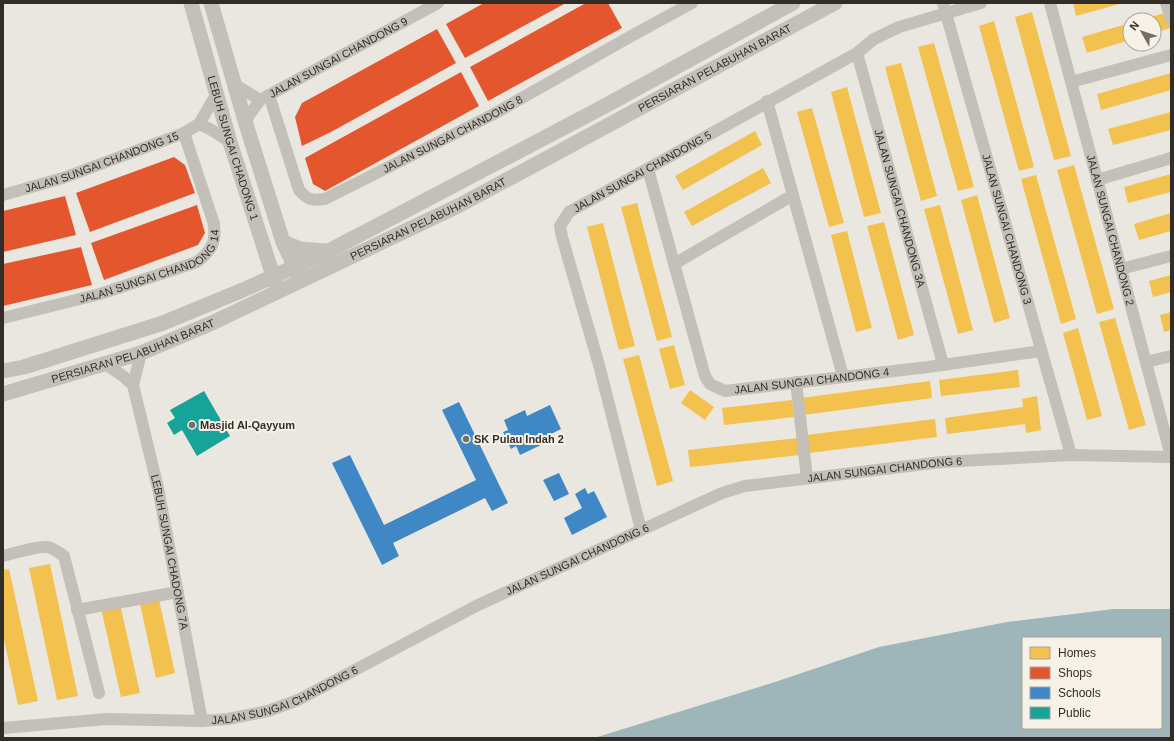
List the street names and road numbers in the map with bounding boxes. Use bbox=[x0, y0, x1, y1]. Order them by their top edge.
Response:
street label: JALAN SUNGAI CHANDONG 9 bbox=[267, 15, 410, 100]
street label: PERSIARAN PELABUHAN BARAT bbox=[636, 22, 794, 114]
street label: LEBUH SUNGAI CHADONG 1 bbox=[206, 74, 261, 222]
street label: JALAN SUNGAI CHANDONG 8 bbox=[380, 93, 525, 175]
street label: JALAN SUNGAI CHANDONG 3A bbox=[872, 128, 928, 289]
street label: JALAN SUNGAI CHANDONG 5 bbox=[571, 129, 713, 215]
street label: JALAN SUNGAI CHANDONG 15 bbox=[23, 130, 180, 195]
street label: JALAN SUNGAI CHANDONG 3 bbox=[980, 152, 1034, 306]
street label: JALAN SUNGAI CHANDONG 2 bbox=[1085, 153, 1137, 307]
street label: PERSIARAN PELABUHAN BARAT bbox=[348, 175, 508, 262]
street label: JALAN SUNGAI CHANDONG 14 bbox=[78, 229, 220, 305]
street label: PERSIARAN PELABUHAN BARAT bbox=[50, 317, 217, 385]
street label: JALAN SUNGAI CHANDONG 4 bbox=[734, 366, 890, 396]
street label: JALAN SUNGAI CHANDONG 6 bbox=[807, 455, 963, 484]
street label: LEBUH SUNGAI CHADONG 7A bbox=[149, 473, 191, 631]
street label: JALAN SUNGAI CHANDONG 6 bbox=[504, 521, 651, 597]
street label: JALAN SUNGAI CHANDONG 6 bbox=[211, 664, 360, 726]

